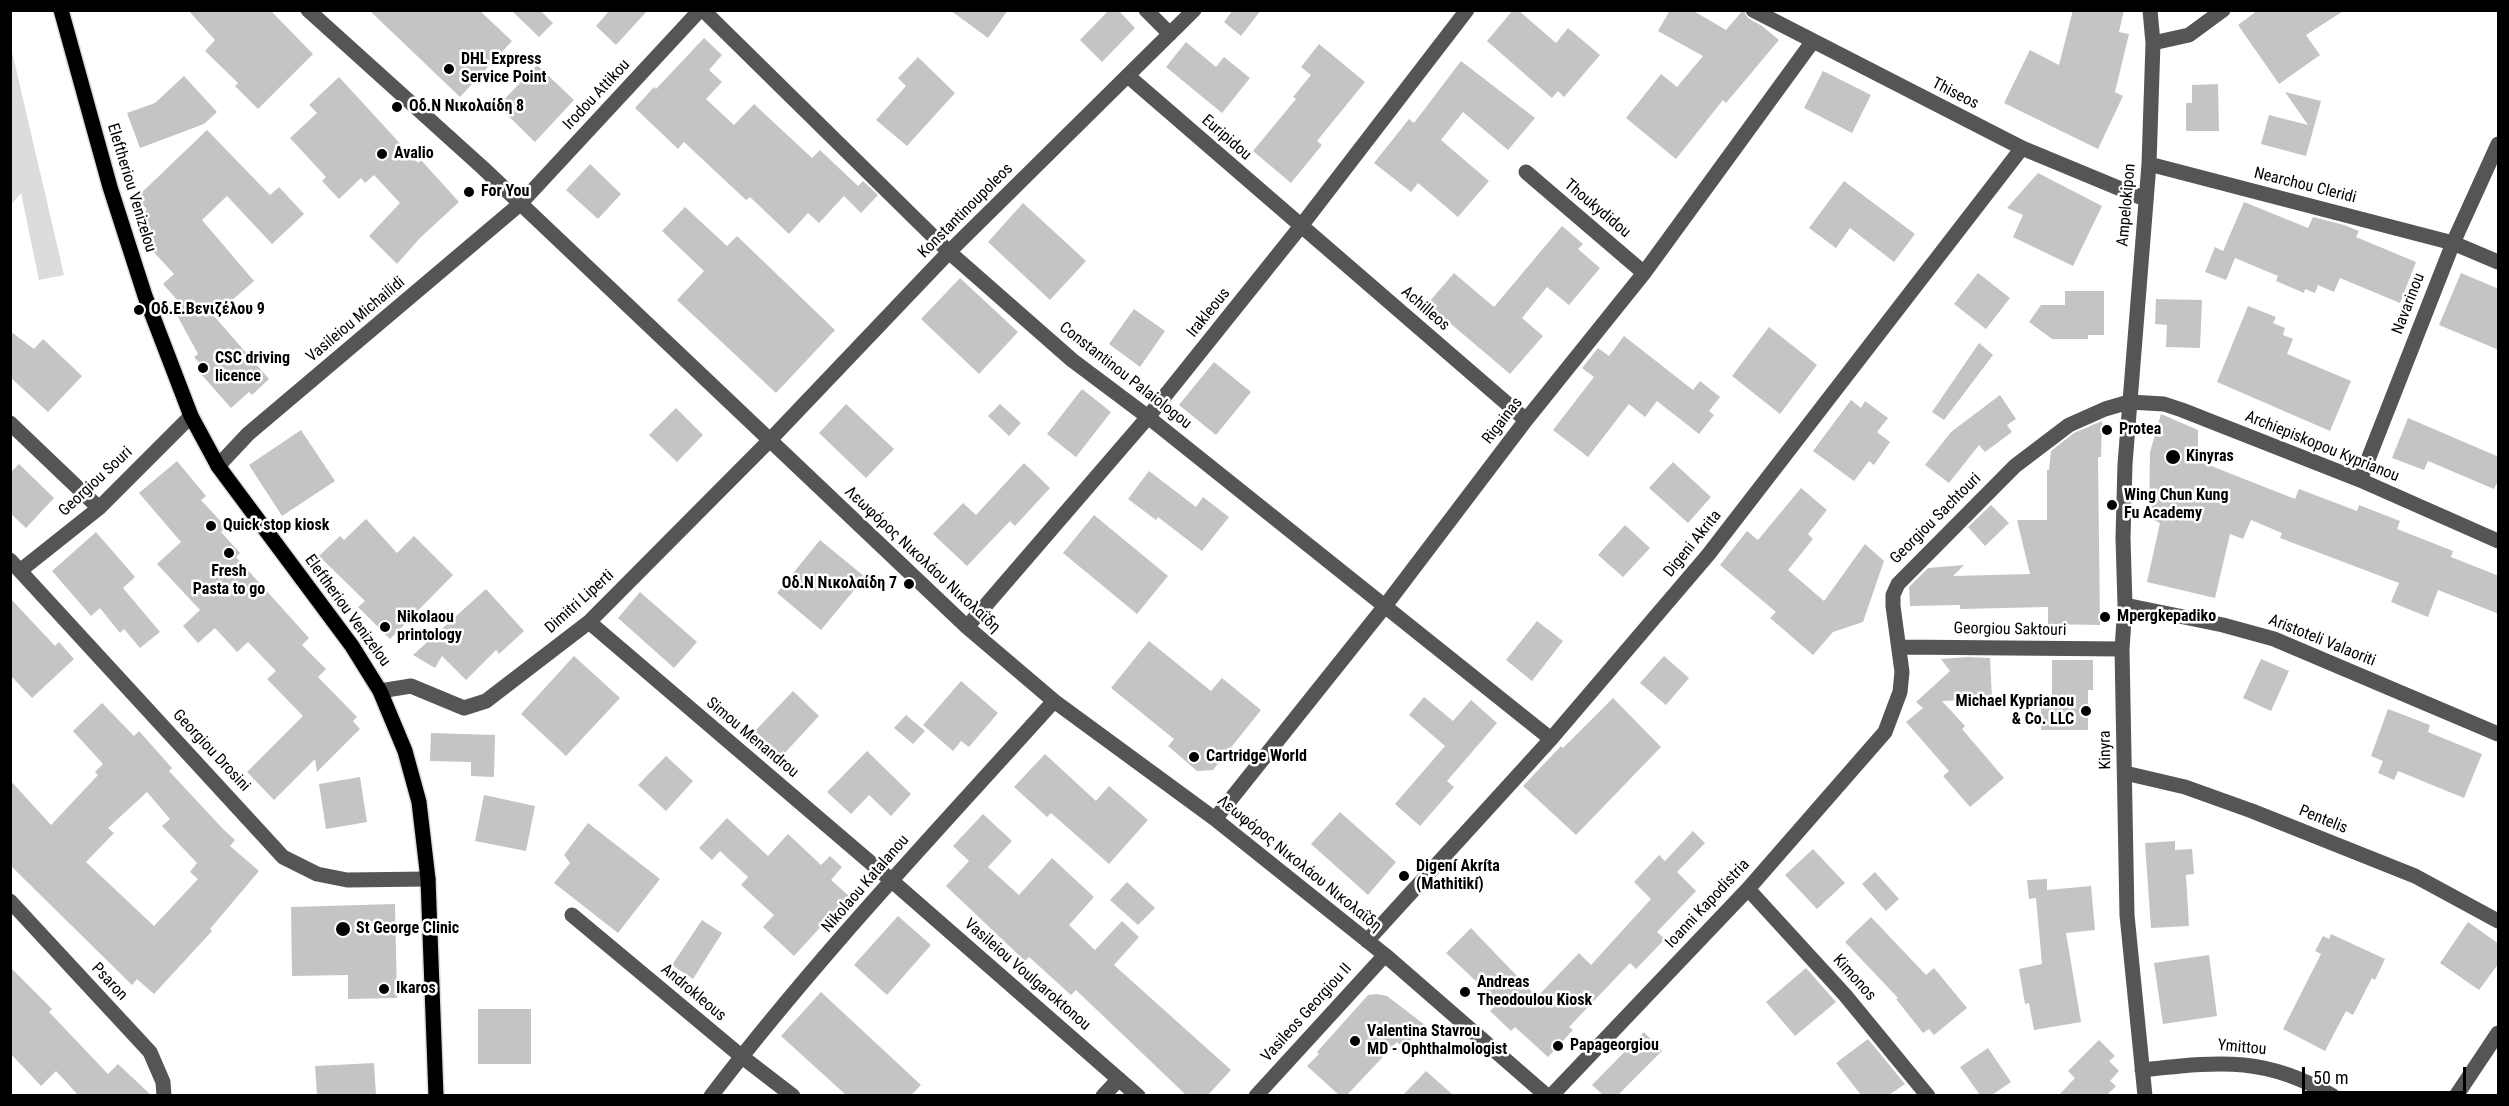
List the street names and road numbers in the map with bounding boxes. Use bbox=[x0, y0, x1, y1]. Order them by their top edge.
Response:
street label: Irodou Attikou bbox=[560, 56, 634, 134]
street label: Thiseos bbox=[1928, 74, 1982, 114]
street label: Euripidou bbox=[1197, 111, 1255, 165]
street label: Eleftheriou Venizelou bbox=[102, 121, 160, 255]
street label: Konstantinoupoleos bbox=[915, 160, 1017, 262]
street label: Ampelokipon bbox=[2114, 163, 2140, 247]
street label: Nearchou Cleridi bbox=[2252, 164, 2358, 208]
street label: Thoukydidou bbox=[1560, 176, 1634, 242]
street label: Navarinou bbox=[2389, 271, 2429, 337]
street label: Vasileiou Michailidi bbox=[303, 273, 409, 367]
street label: Achilleos bbox=[1397, 283, 1453, 335]
street label: Irakleous bbox=[1183, 285, 1235, 341]
street label: Constantinou Palaiologou bbox=[1055, 318, 1195, 434]
street label: Rigainas bbox=[1479, 394, 1527, 448]
street label: Archiepiskopou Kyprianou bbox=[2242, 407, 2402, 487]
street label: Georgiou Souri bbox=[55, 443, 137, 521]
street label: Georgiou Sachtouri bbox=[1887, 470, 1985, 568]
street label: Λεωφόρος Νικολάου Νικολαΐδη bbox=[840, 483, 1004, 637]
street label: Digeni Akrita bbox=[1660, 507, 1726, 581]
street label: Eleftheriou Venizelou bbox=[300, 551, 394, 671]
street label: Dimitri Liperti bbox=[542, 566, 618, 638]
street label: Aristoteli Valaoriti bbox=[2266, 611, 2378, 671]
street label: Georgiou Saktouri bbox=[1953, 619, 2067, 641]
street label: Simou Menandrou bbox=[702, 694, 802, 782]
street label: Georgiou Drosini bbox=[168, 706, 254, 796]
street label: Kinyra bbox=[2096, 730, 2116, 770]
street label: Λεωφόρος Νικολάου Νικολαΐδη bbox=[1213, 792, 1385, 936]
street label: Pentelis bbox=[2296, 802, 2350, 838]
street label: Nikolaou Katalanou bbox=[818, 831, 914, 937]
street label: Ioanni Kapodistria bbox=[1662, 856, 1754, 952]
street label: Vasileiou Voulgaroktonou bbox=[960, 915, 1094, 1035]
street label: Kimonos bbox=[1828, 951, 1880, 1005]
street label: Psaron bbox=[87, 959, 131, 1005]
street label: Androkleous bbox=[657, 960, 729, 1026]
street label: Vasileos Georgiou II bbox=[1258, 960, 1356, 1066]
street label: Ymittou bbox=[2217, 1036, 2267, 1060]

